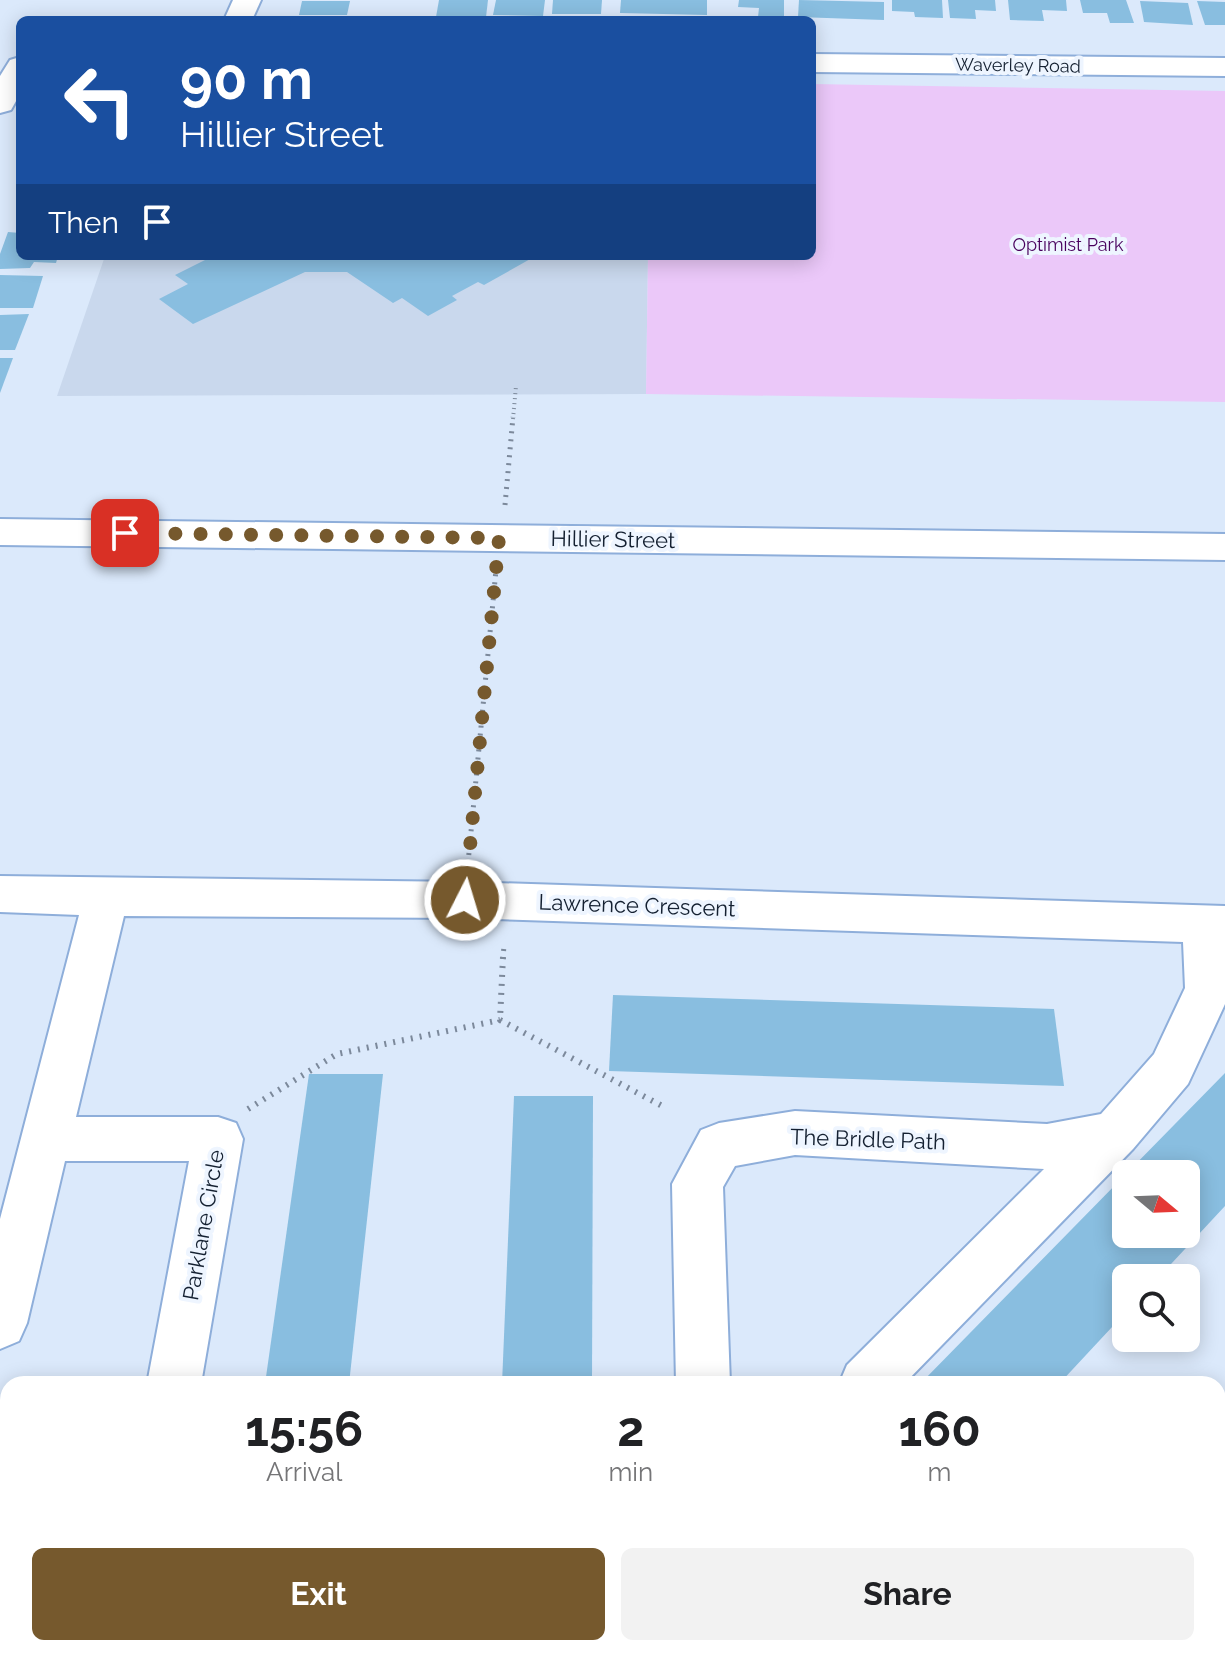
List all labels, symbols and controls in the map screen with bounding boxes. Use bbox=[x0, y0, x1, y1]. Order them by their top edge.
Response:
text: 90 m bbox=[180, 46, 313, 112]
icon: left bbox=[48, 48, 152, 152]
street label: Waverley Road bbox=[955, 53, 1081, 77]
text: Hillier Street bbox=[180, 113, 384, 155]
icon: arrive bbox=[135, 200, 179, 244]
text: Then bbox=[48, 205, 119, 240]
park label: Optimist Park bbox=[1013, 234, 1124, 255]
pin bbox=[91, 499, 159, 567]
icon: arrive bbox=[103, 511, 147, 555]
street label: Hillier Street bbox=[551, 525, 676, 553]
position arrow bbox=[423, 858, 507, 942]
street label: Lawrence Crescent bbox=[538, 889, 736, 921]
street label: The Bridle Path bbox=[790, 1123, 946, 1155]
street label: Parklane Circle bbox=[177, 1148, 229, 1302]
north arrow bbox=[1112, 1160, 1200, 1248]
map controls bbox=[1112, 1160, 1200, 1352]
button: search bbox=[1112, 1264, 1200, 1352]
text: 15:56 bbox=[245, 1401, 363, 1457]
text: 2 bbox=[617, 1401, 644, 1457]
text: 160 bbox=[898, 1401, 981, 1457]
text: Arrival bbox=[266, 1457, 342, 1487]
text: min bbox=[608, 1457, 653, 1487]
text: m bbox=[928, 1457, 951, 1487]
button: Exit bbox=[32, 1548, 605, 1640]
button: Share bbox=[621, 1548, 1194, 1640]

